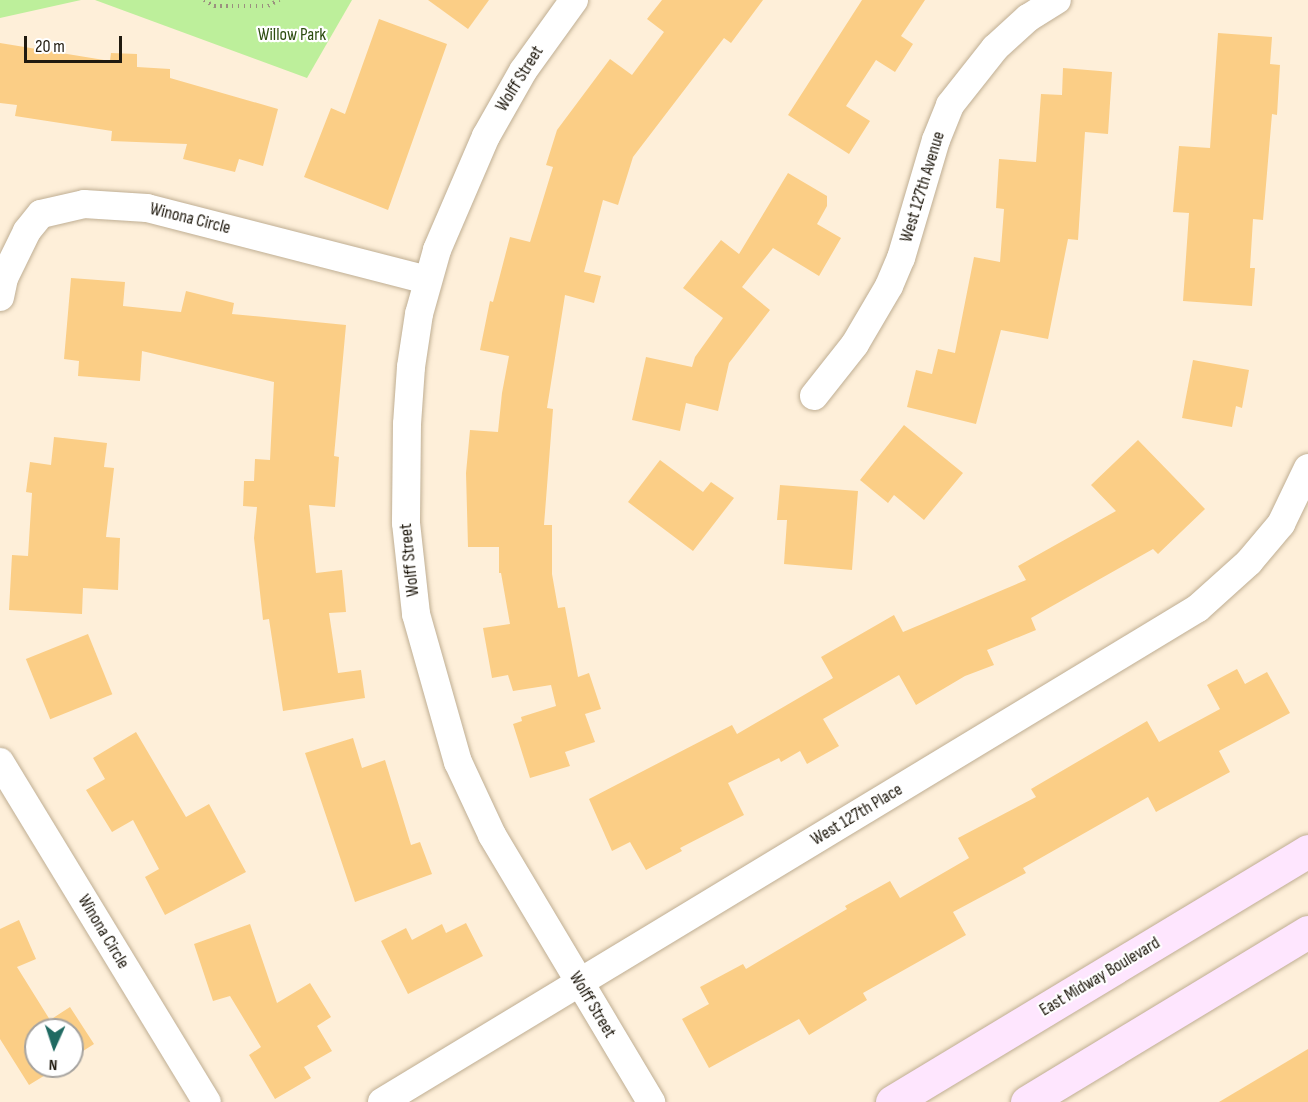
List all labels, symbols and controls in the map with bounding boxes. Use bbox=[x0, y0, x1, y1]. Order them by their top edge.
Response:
scale bar bbox=[27, 24, 124, 62]
park label: Willow Park bbox=[258, 24, 326, 46]
text: 20 m bbox=[35, 36, 65, 57]
street label: Wolff Street bbox=[491, 42, 549, 116]
street label: West 127th Avenue bbox=[896, 129, 950, 245]
street label: Winona Circle bbox=[147, 199, 233, 239]
street label: Wolff Street bbox=[395, 522, 425, 598]
street label: West 127th Place bbox=[807, 779, 907, 851]
street label: Winona Circle bbox=[73, 891, 133, 973]
street label: East Midway Boulevard bbox=[1036, 933, 1164, 1021]
street label: Wolff Street bbox=[564, 968, 620, 1042]
north arrow bbox=[24, 1018, 84, 1078]
text: N bbox=[48, 1055, 58, 1074]

